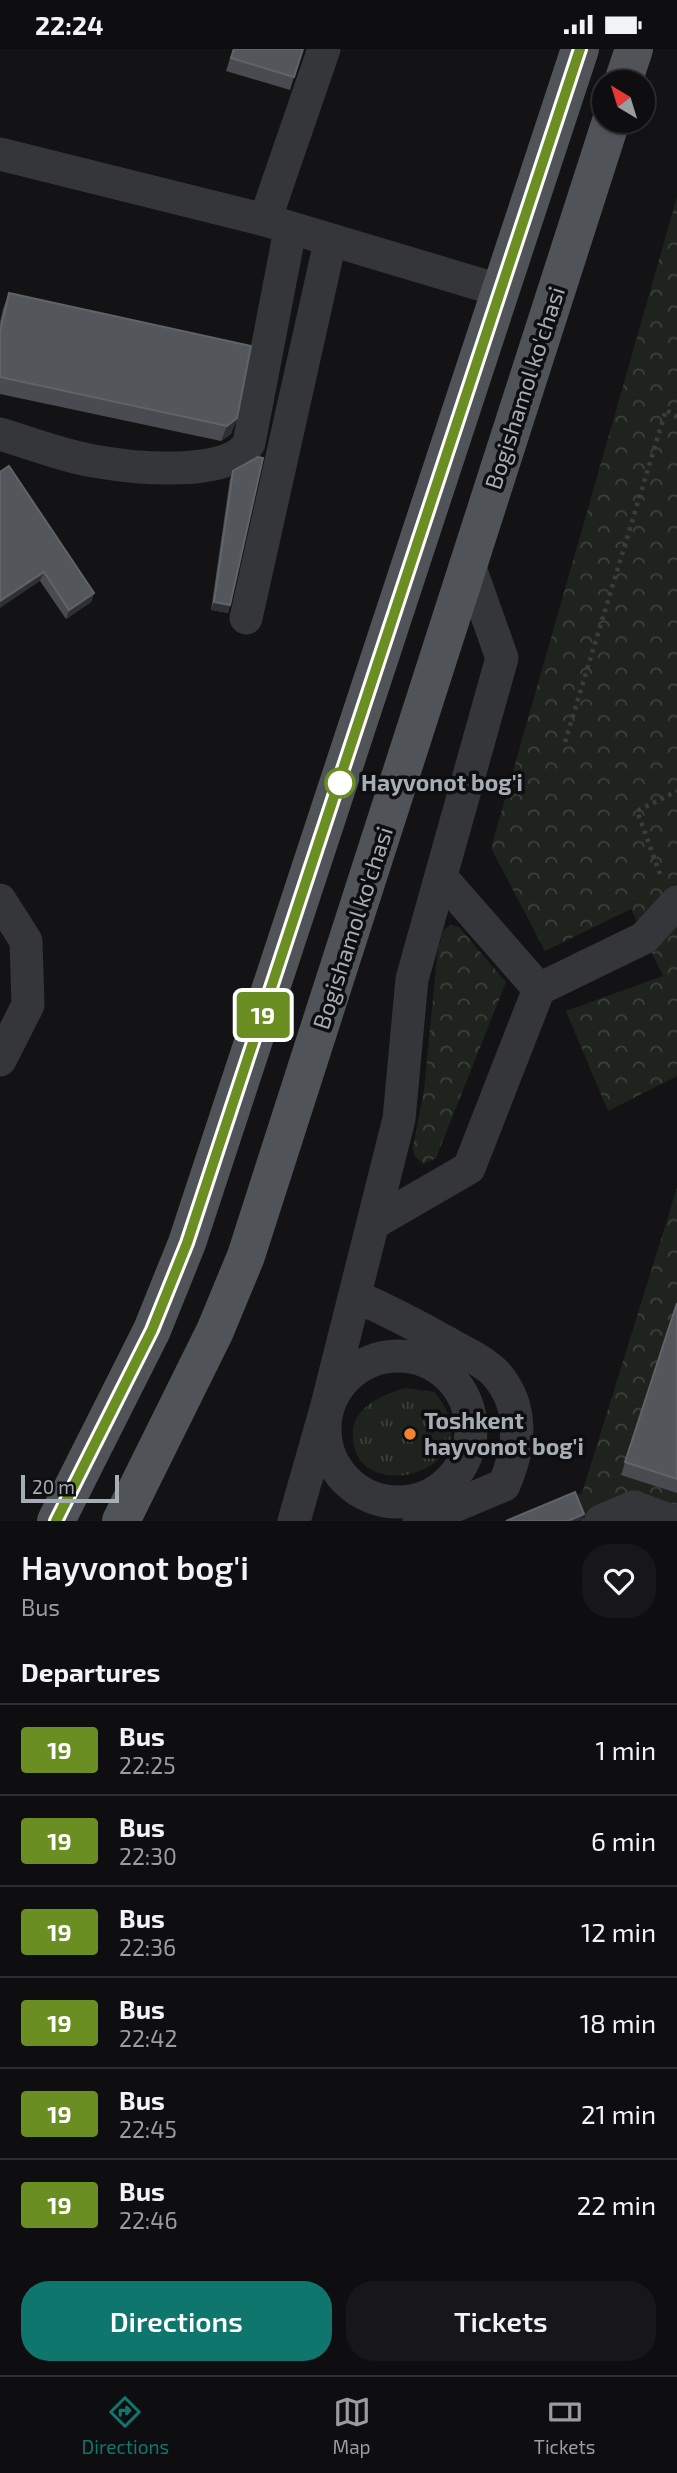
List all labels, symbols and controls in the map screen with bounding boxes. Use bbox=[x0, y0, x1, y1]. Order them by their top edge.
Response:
text: 22:24 bbox=[35, 9, 104, 40]
north arrow bbox=[592, 70, 654, 133]
map controls bbox=[592, 70, 655, 133]
street label: Bogishamol ko'chasi bbox=[478, 283, 570, 492]
marker: Hayvonot bog'i bbox=[325, 768, 355, 798]
place label: Hayvonot bog'i bbox=[361, 768, 523, 796]
street label: Bogishamol ko'chasi bbox=[306, 823, 398, 1032]
line badge: 19 bbox=[232, 992, 294, 1038]
text: 19 bbox=[251, 1000, 275, 1029]
place label: Toshkent hayvonot bog'i bbox=[424, 1406, 584, 1460]
marker: Toshkent hayvonot bog'i bbox=[402, 1426, 418, 1442]
scale bar bbox=[21, 1472, 119, 1504]
text: 20 m bbox=[32, 1475, 75, 1498]
button: heart bbox=[582, 1544, 656, 1618]
text: Hayvonot bog'i bbox=[21, 1547, 249, 1587]
text: Bus bbox=[21, 1593, 60, 1621]
text: Departures bbox=[21, 1656, 160, 1687]
text: Bus bbox=[119, 1720, 165, 1751]
text: 1 min bbox=[596, 1734, 656, 1765]
text: 19 bbox=[47, 1735, 72, 1764]
text: 22:25 bbox=[119, 1751, 176, 1779]
text: Bus bbox=[119, 1811, 165, 1842]
text: 6 min bbox=[591, 1825, 656, 1856]
text: 19 bbox=[47, 1826, 72, 1855]
text: 22:30 bbox=[119, 1842, 177, 1870]
text: Bus bbox=[119, 1902, 165, 1933]
text: 12 min bbox=[581, 1916, 656, 1947]
text: 19 bbox=[47, 1917, 72, 1946]
text: 22:36 bbox=[119, 1933, 176, 1961]
text: Bus bbox=[119, 1993, 165, 2024]
text: 18 min bbox=[580, 2007, 656, 2038]
text: 19 bbox=[47, 2008, 72, 2037]
text: 22:42 bbox=[119, 2024, 177, 2052]
text: Bus bbox=[119, 2084, 165, 2115]
text: 21 min bbox=[581, 2098, 656, 2129]
text: 19 bbox=[47, 2099, 72, 2128]
text: 22:45 bbox=[119, 2115, 177, 2143]
text: Bus bbox=[119, 2175, 165, 2206]
text: 22 min bbox=[577, 2189, 656, 2220]
text: 19 bbox=[47, 2190, 72, 2219]
text: 22:46 bbox=[119, 2206, 178, 2234]
button: Directions bbox=[21, 2281, 332, 2361]
button: Tickets bbox=[346, 2281, 656, 2361]
tab: Directions bbox=[82, 2393, 169, 2458]
tab: Map bbox=[332, 2393, 371, 2458]
tab: Tickets bbox=[534, 2393, 595, 2458]

